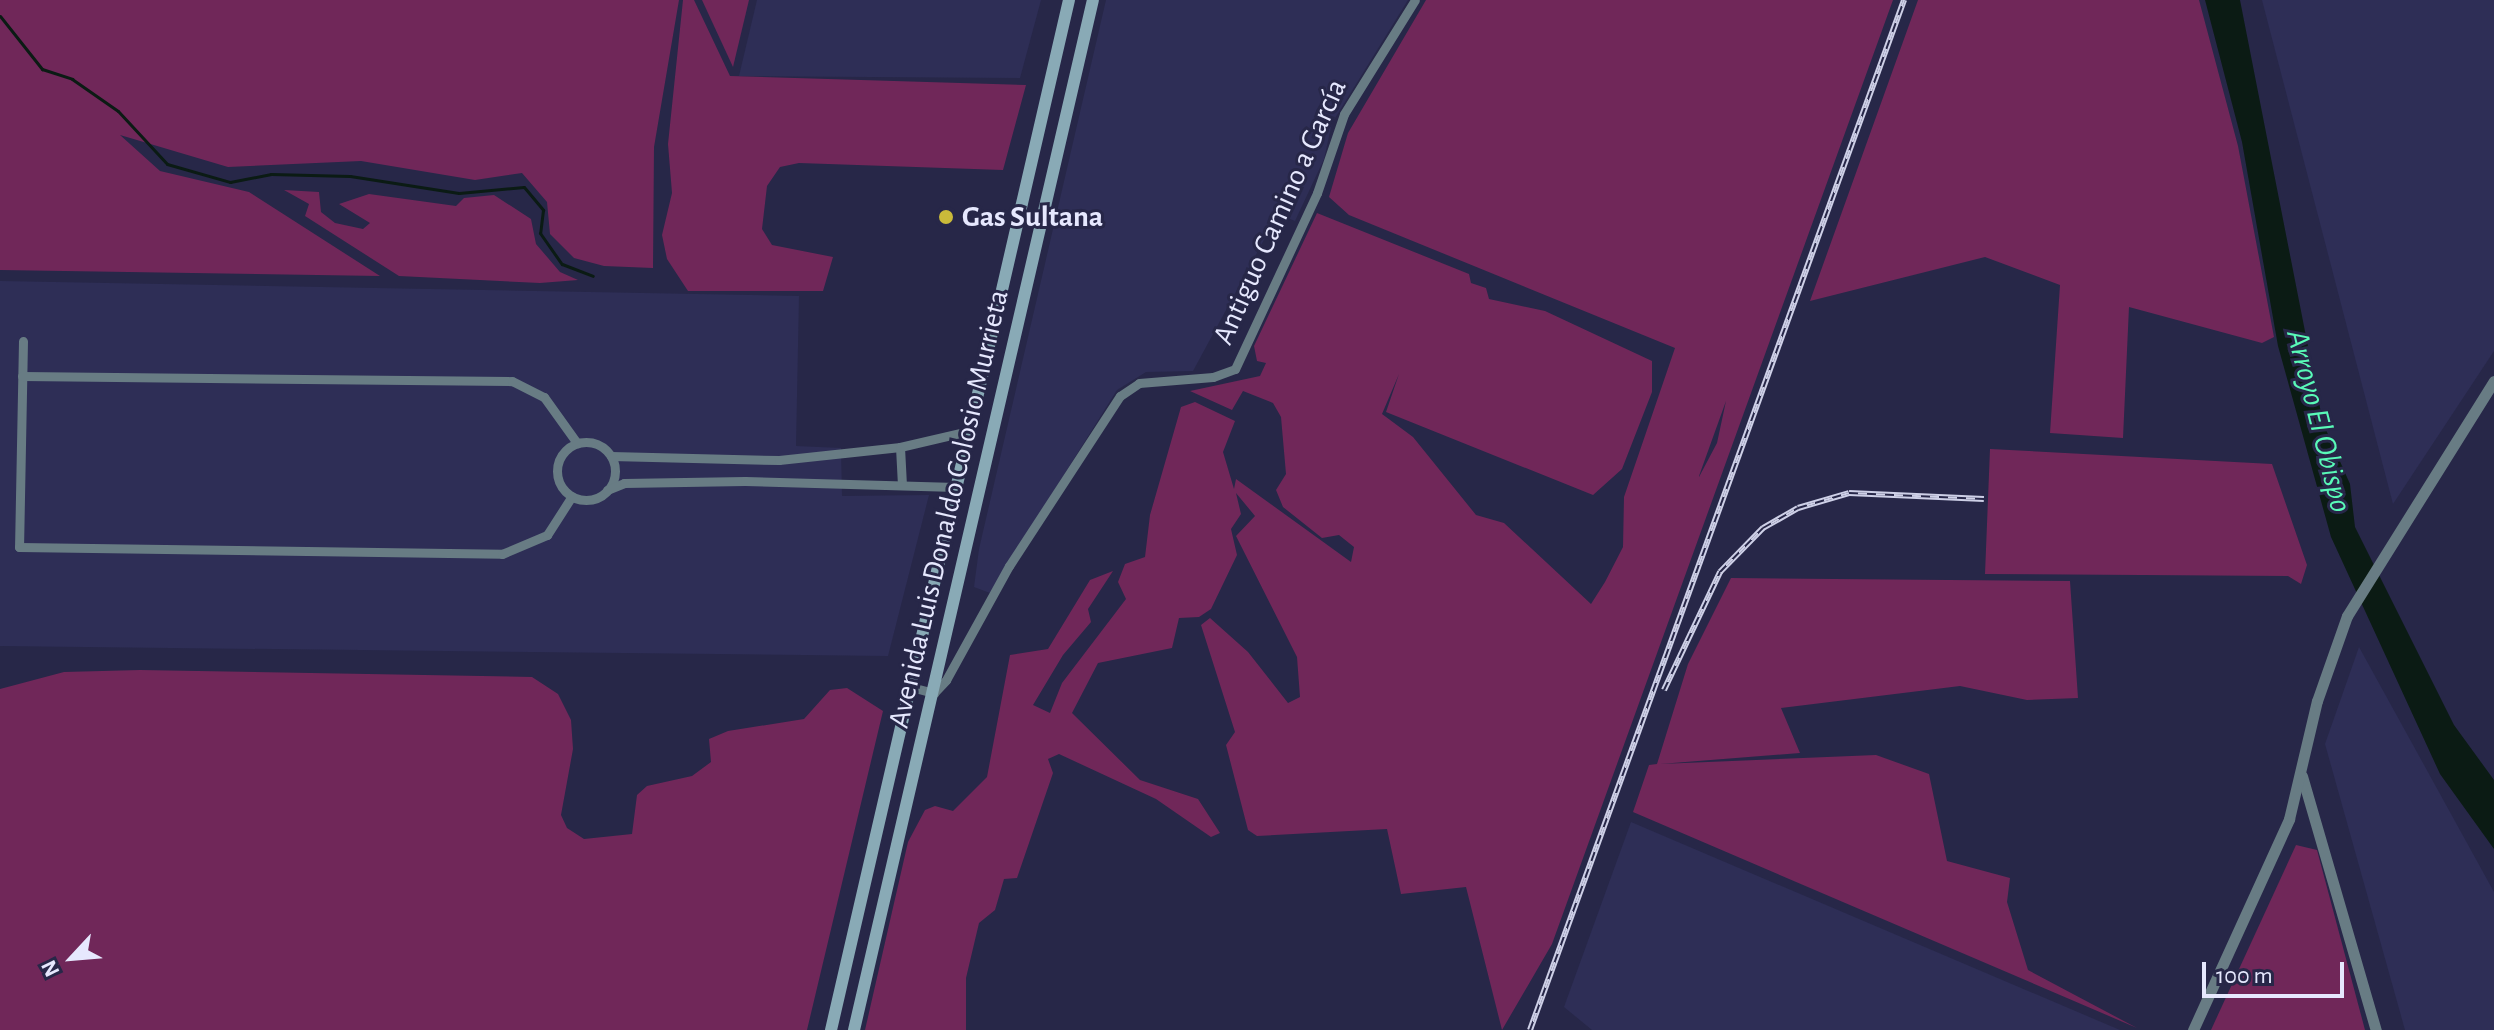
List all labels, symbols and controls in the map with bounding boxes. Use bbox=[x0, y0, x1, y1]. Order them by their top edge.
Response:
street label: Antiguo Camino a García bbox=[1205, 74, 1355, 350]
place label: Gas Sultana bbox=[962, 199, 1103, 235]
marker: Gas Sultana bbox=[937, 208, 955, 226]
street label: Avenida Luis Donaldo Colosio Murrieta bbox=[881, 286, 1017, 732]
water label: Arroyo El Obispo bbox=[2278, 326, 2360, 516]
north arrow bbox=[32, 918, 112, 998]
scale bar bbox=[2206, 946, 2348, 996]
text: N bbox=[37, 957, 64, 980]
text: 100 m bbox=[2216, 964, 2273, 988]

